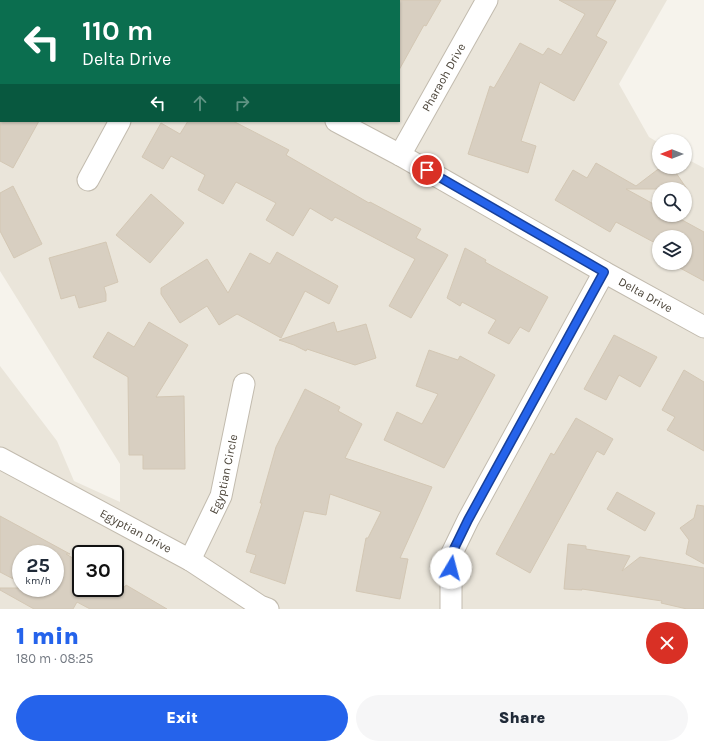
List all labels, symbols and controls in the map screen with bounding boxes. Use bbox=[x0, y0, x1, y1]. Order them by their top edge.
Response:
text: 110 m bbox=[82, 14, 153, 47]
icon: left bbox=[16, 16, 68, 68]
street label: Pharaoh Drive bbox=[419, 41, 468, 114]
text: Delta Drive bbox=[82, 48, 171, 70]
icon: left bbox=[147, 92, 169, 114]
icon: ahead bbox=[189, 92, 211, 114]
icon: right bbox=[231, 92, 253, 114]
north arrow bbox=[652, 134, 692, 174]
map controls bbox=[652, 134, 692, 270]
pin bbox=[410, 153, 444, 187]
icon: arrive bbox=[416, 159, 438, 181]
button: search bbox=[652, 182, 692, 222]
button: layers bbox=[652, 230, 692, 270]
street label: Delta Drive bbox=[616, 274, 675, 315]
street label: Egyptian Circle bbox=[206, 433, 241, 516]
street label: Egyptian Drive bbox=[97, 506, 174, 556]
speed limit sign: 30 bbox=[72, 545, 124, 597]
position arrow bbox=[430, 547, 472, 589]
text: 25 bbox=[26, 554, 50, 577]
text: km/h bbox=[25, 575, 51, 587]
text: 1 min bbox=[16, 622, 79, 650]
button: close bbox=[646, 622, 688, 664]
text: 180 m · 08:25 bbox=[16, 651, 93, 666]
button: Exit bbox=[16, 695, 348, 741]
button: Share bbox=[356, 695, 688, 741]

